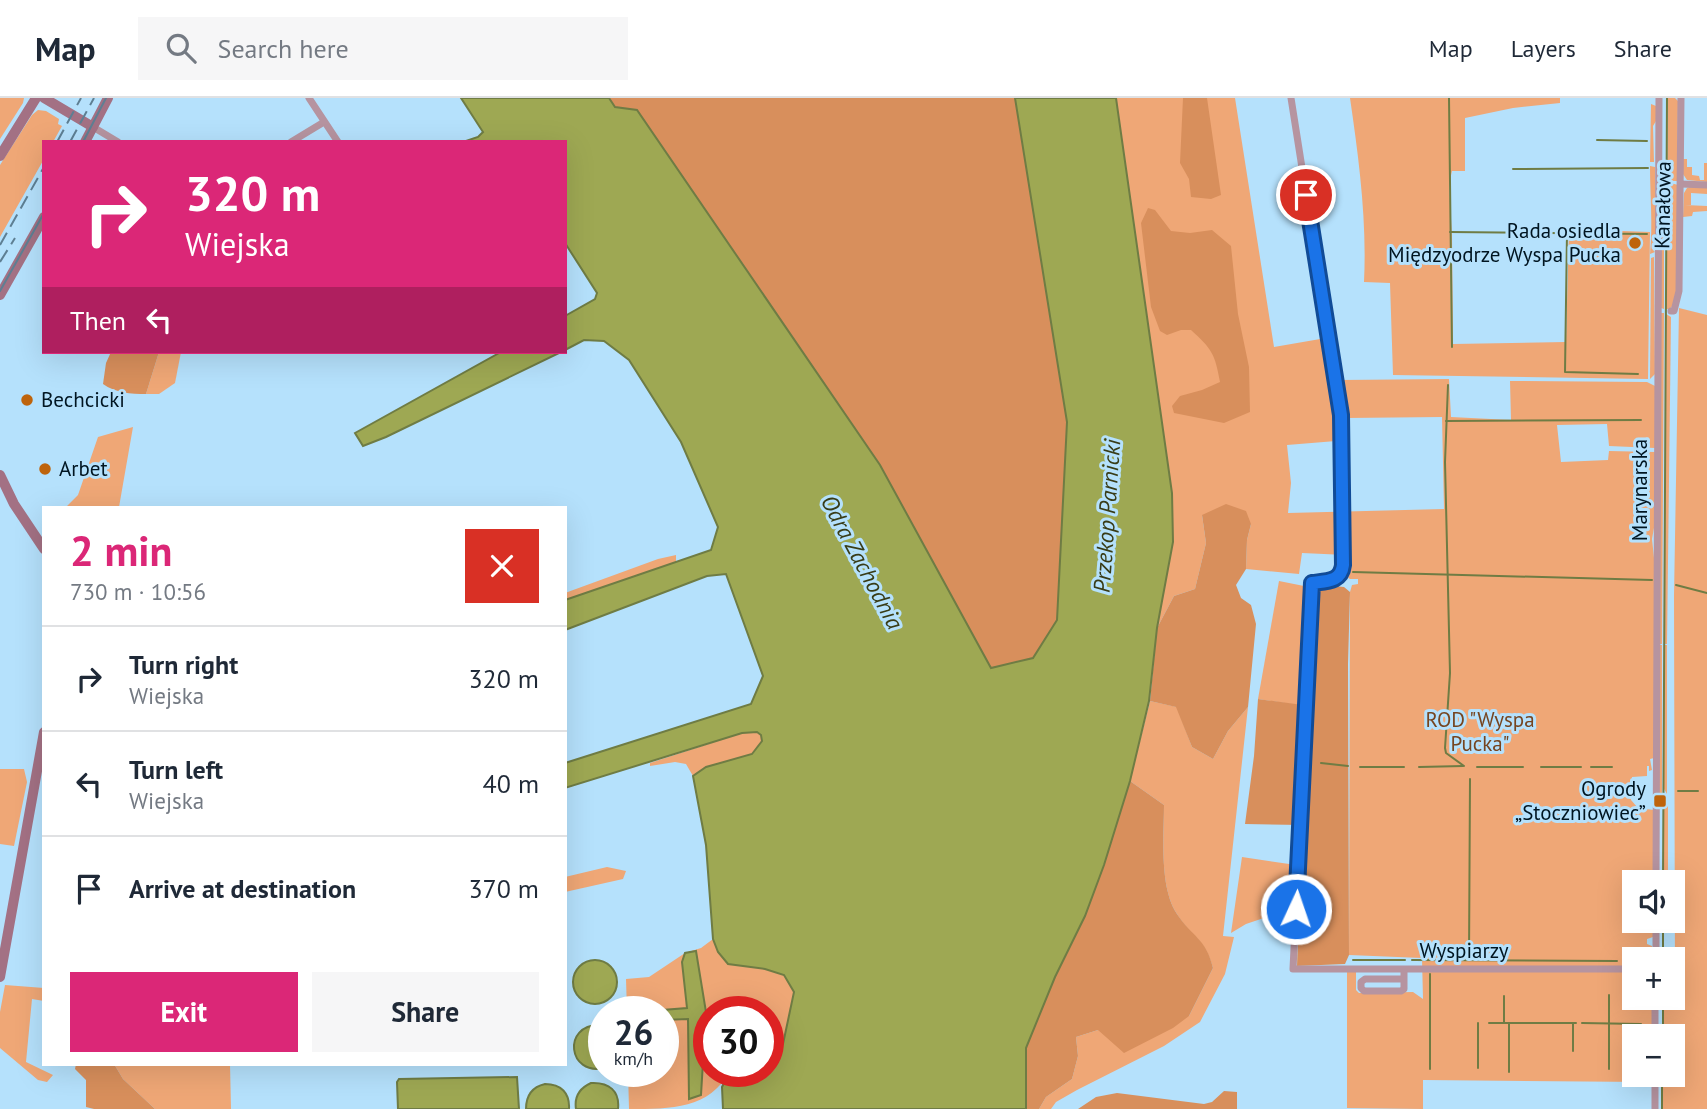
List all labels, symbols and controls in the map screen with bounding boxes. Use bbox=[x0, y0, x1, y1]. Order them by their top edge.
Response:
search box bbox=[138, 17, 628, 80]
text: Map bbox=[35, 27, 96, 70]
icon: search bbox=[162, 29, 200, 67]
text: Search here bbox=[218, 32, 349, 65]
text: Map bbox=[1429, 33, 1473, 64]
text: Layers bbox=[1511, 33, 1576, 64]
text: Share bbox=[1614, 33, 1672, 64]
text: 320 m bbox=[185, 161, 320, 225]
street label: Kanałowa bbox=[1648, 161, 1677, 249]
pin bbox=[1276, 165, 1336, 225]
icon: right bbox=[70, 168, 161, 259]
icon: arrive bbox=[1287, 176, 1325, 214]
place label: Rada osiedla Międzyodrze Wyspa Pucka bbox=[1388, 217, 1621, 268]
text: Wiejska bbox=[185, 223, 290, 265]
marker: Rada osiedla Międzyodrze Wyspa Pucka bbox=[1627, 235, 1643, 251]
icon: left bbox=[140, 301, 178, 339]
text: Then bbox=[70, 304, 126, 337]
place label: Bechcicki bbox=[41, 386, 125, 413]
marker: Bechcicki bbox=[19, 392, 35, 408]
water label: Przekop Parnicki bbox=[1087, 437, 1126, 594]
street label: Marynarska bbox=[1626, 439, 1653, 541]
place label: Arbet bbox=[59, 455, 108, 482]
marker: Arbet bbox=[37, 461, 53, 477]
water label: Odra Zachodnia bbox=[815, 490, 910, 634]
text: 2 min bbox=[70, 523, 172, 578]
button: close bbox=[465, 529, 539, 603]
text: 730 m · 10:56 bbox=[70, 577, 206, 606]
text: Turn right bbox=[129, 648, 238, 681]
icon: right bbox=[70, 660, 108, 698]
text: 320 m bbox=[468, 662, 539, 695]
text: Wiejska bbox=[129, 681, 204, 710]
park label: ROD "Wyspa Pucka" bbox=[1425, 706, 1535, 757]
text: Turn left bbox=[129, 753, 223, 786]
icon: left bbox=[70, 765, 108, 803]
text: 40 m bbox=[483, 767, 539, 800]
place label: Ogrody „Stoczniowiec” bbox=[1515, 775, 1646, 826]
text: Wiejska bbox=[129, 786, 204, 815]
marker: Ogrody „Stoczniowiec” bbox=[1652, 793, 1668, 809]
icon: arrive bbox=[70, 870, 108, 908]
map controls bbox=[1622, 870, 1685, 1087]
button: sound bbox=[1622, 870, 1685, 933]
text: Arrive at destination bbox=[129, 872, 356, 905]
text: 370 m bbox=[468, 872, 539, 905]
position arrow bbox=[1259, 872, 1333, 946]
street label: Wyspiarzy bbox=[1419, 937, 1509, 964]
button: + bbox=[1622, 947, 1685, 1010]
button: Exit bbox=[70, 972, 298, 1052]
button: Share bbox=[312, 972, 539, 1052]
speed limit sign: 30 bbox=[693, 996, 784, 1087]
text: 26 bbox=[614, 1009, 653, 1055]
button: − bbox=[1622, 1024, 1685, 1087]
text: km/h bbox=[614, 1047, 653, 1070]

